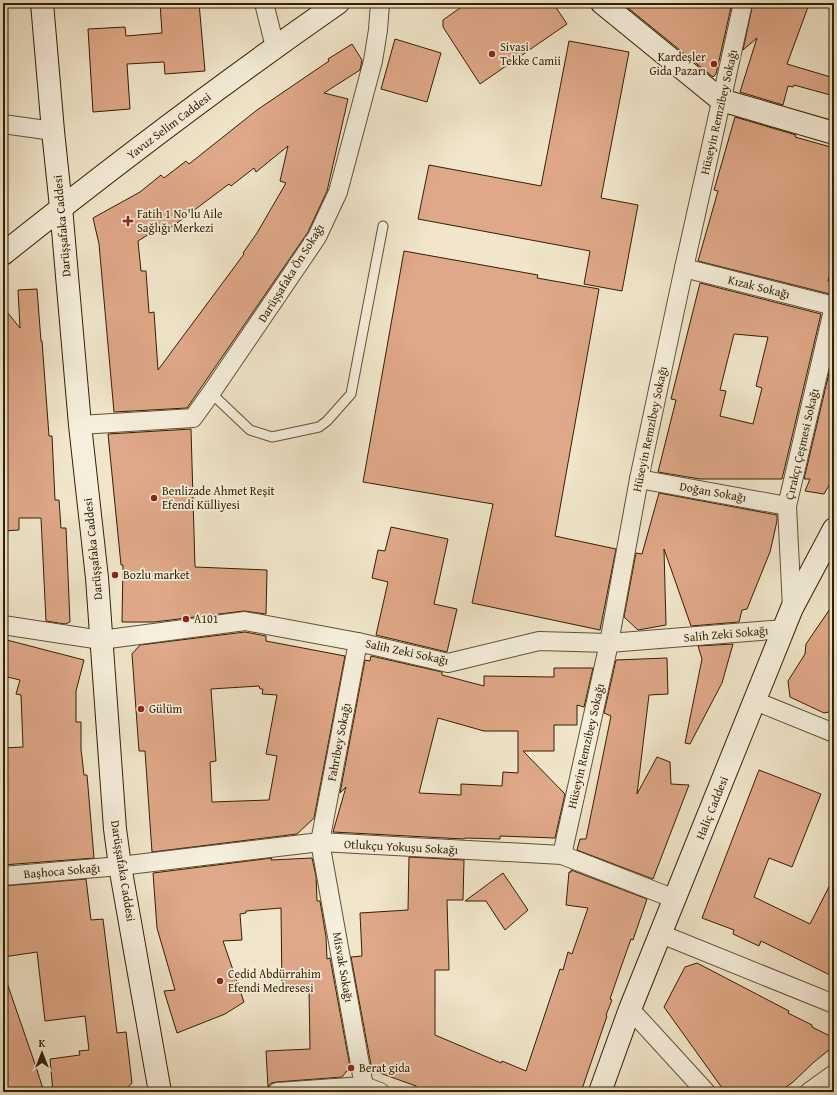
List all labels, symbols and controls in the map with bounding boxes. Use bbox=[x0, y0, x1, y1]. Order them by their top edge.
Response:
place label: Sivasi Tekke Camii bbox=[500, 38, 561, 69]
street label: Hüseyin Remzibey Sokağı bbox=[696, 47, 741, 176]
place label: Kardeşler Gida Pazarı bbox=[649, 48, 707, 79]
marker: Sivasi Tekke Camii bbox=[487, 49, 497, 59]
marker: Kardeşler Gida Pazarı bbox=[709, 59, 719, 69]
street label: Yavuz Selim Caddesi bbox=[123, 88, 215, 163]
street label: Darüşşafaka Caddesi bbox=[49, 174, 74, 278]
place label: Fatih 1 No'lu Aile Sağlığı Merkezi bbox=[137, 205, 223, 236]
marker: Fatih 1 No'lu Aile Sağlığı Merkezi bbox=[122, 215, 134, 227]
street label: Darüşşafaka Ön Sokağı bbox=[253, 220, 328, 325]
street label: Kızak Sokağı bbox=[726, 271, 792, 303]
street label: Hüseyin Remzibey Sokağı bbox=[628, 364, 671, 493]
street label: Çırakçı Çeşmesi Sokağı bbox=[780, 386, 823, 501]
street label: Doğan Sokağı bbox=[678, 477, 748, 506]
place label: Benlizade Ahmet Reşit Efendi Külliyesi bbox=[162, 482, 276, 513]
marker: Benlizade Ahmet Reşit Efendi Külliyesi bbox=[149, 493, 159, 503]
street label: Darüşşafaka Caddesi bbox=[79, 497, 106, 601]
place label: Bozlu market bbox=[123, 566, 191, 583]
marker: Bozlu market bbox=[110, 570, 120, 580]
place label: A101 bbox=[194, 610, 219, 627]
marker: A101 bbox=[181, 614, 191, 624]
street label: Salih Zeki Sokağı bbox=[683, 621, 770, 646]
street label: Salih Zeki Sokağı bbox=[364, 634, 451, 669]
street label: Hüseyin Remzibey Sokağı bbox=[563, 681, 608, 810]
place label: Gülüm bbox=[149, 700, 182, 717]
street label: Fahribey Sokağı bbox=[323, 701, 355, 783]
marker: Gülüm bbox=[136, 704, 146, 714]
street label: Haliç Caddesi bbox=[691, 773, 732, 842]
street label: Darüşşafaka Caddesi bbox=[107, 819, 140, 923]
street label: Otlukçu Yokuşu Sokağı bbox=[344, 835, 459, 858]
street label: Başhoca Sokağı bbox=[23, 859, 102, 882]
street label: Misvak Sokağı bbox=[329, 930, 358, 1004]
place label: Cedid Abdürrahim Efendi Medresesi bbox=[228, 965, 321, 996]
marker: Cedid Abdürrahim Efendi Medresesi bbox=[215, 976, 225, 986]
north arrow bbox=[22, 1033, 62, 1073]
text: K bbox=[39, 1035, 46, 1051]
place label: Berat gida bbox=[359, 1059, 411, 1076]
marker: Berat gida bbox=[346, 1063, 356, 1073]

